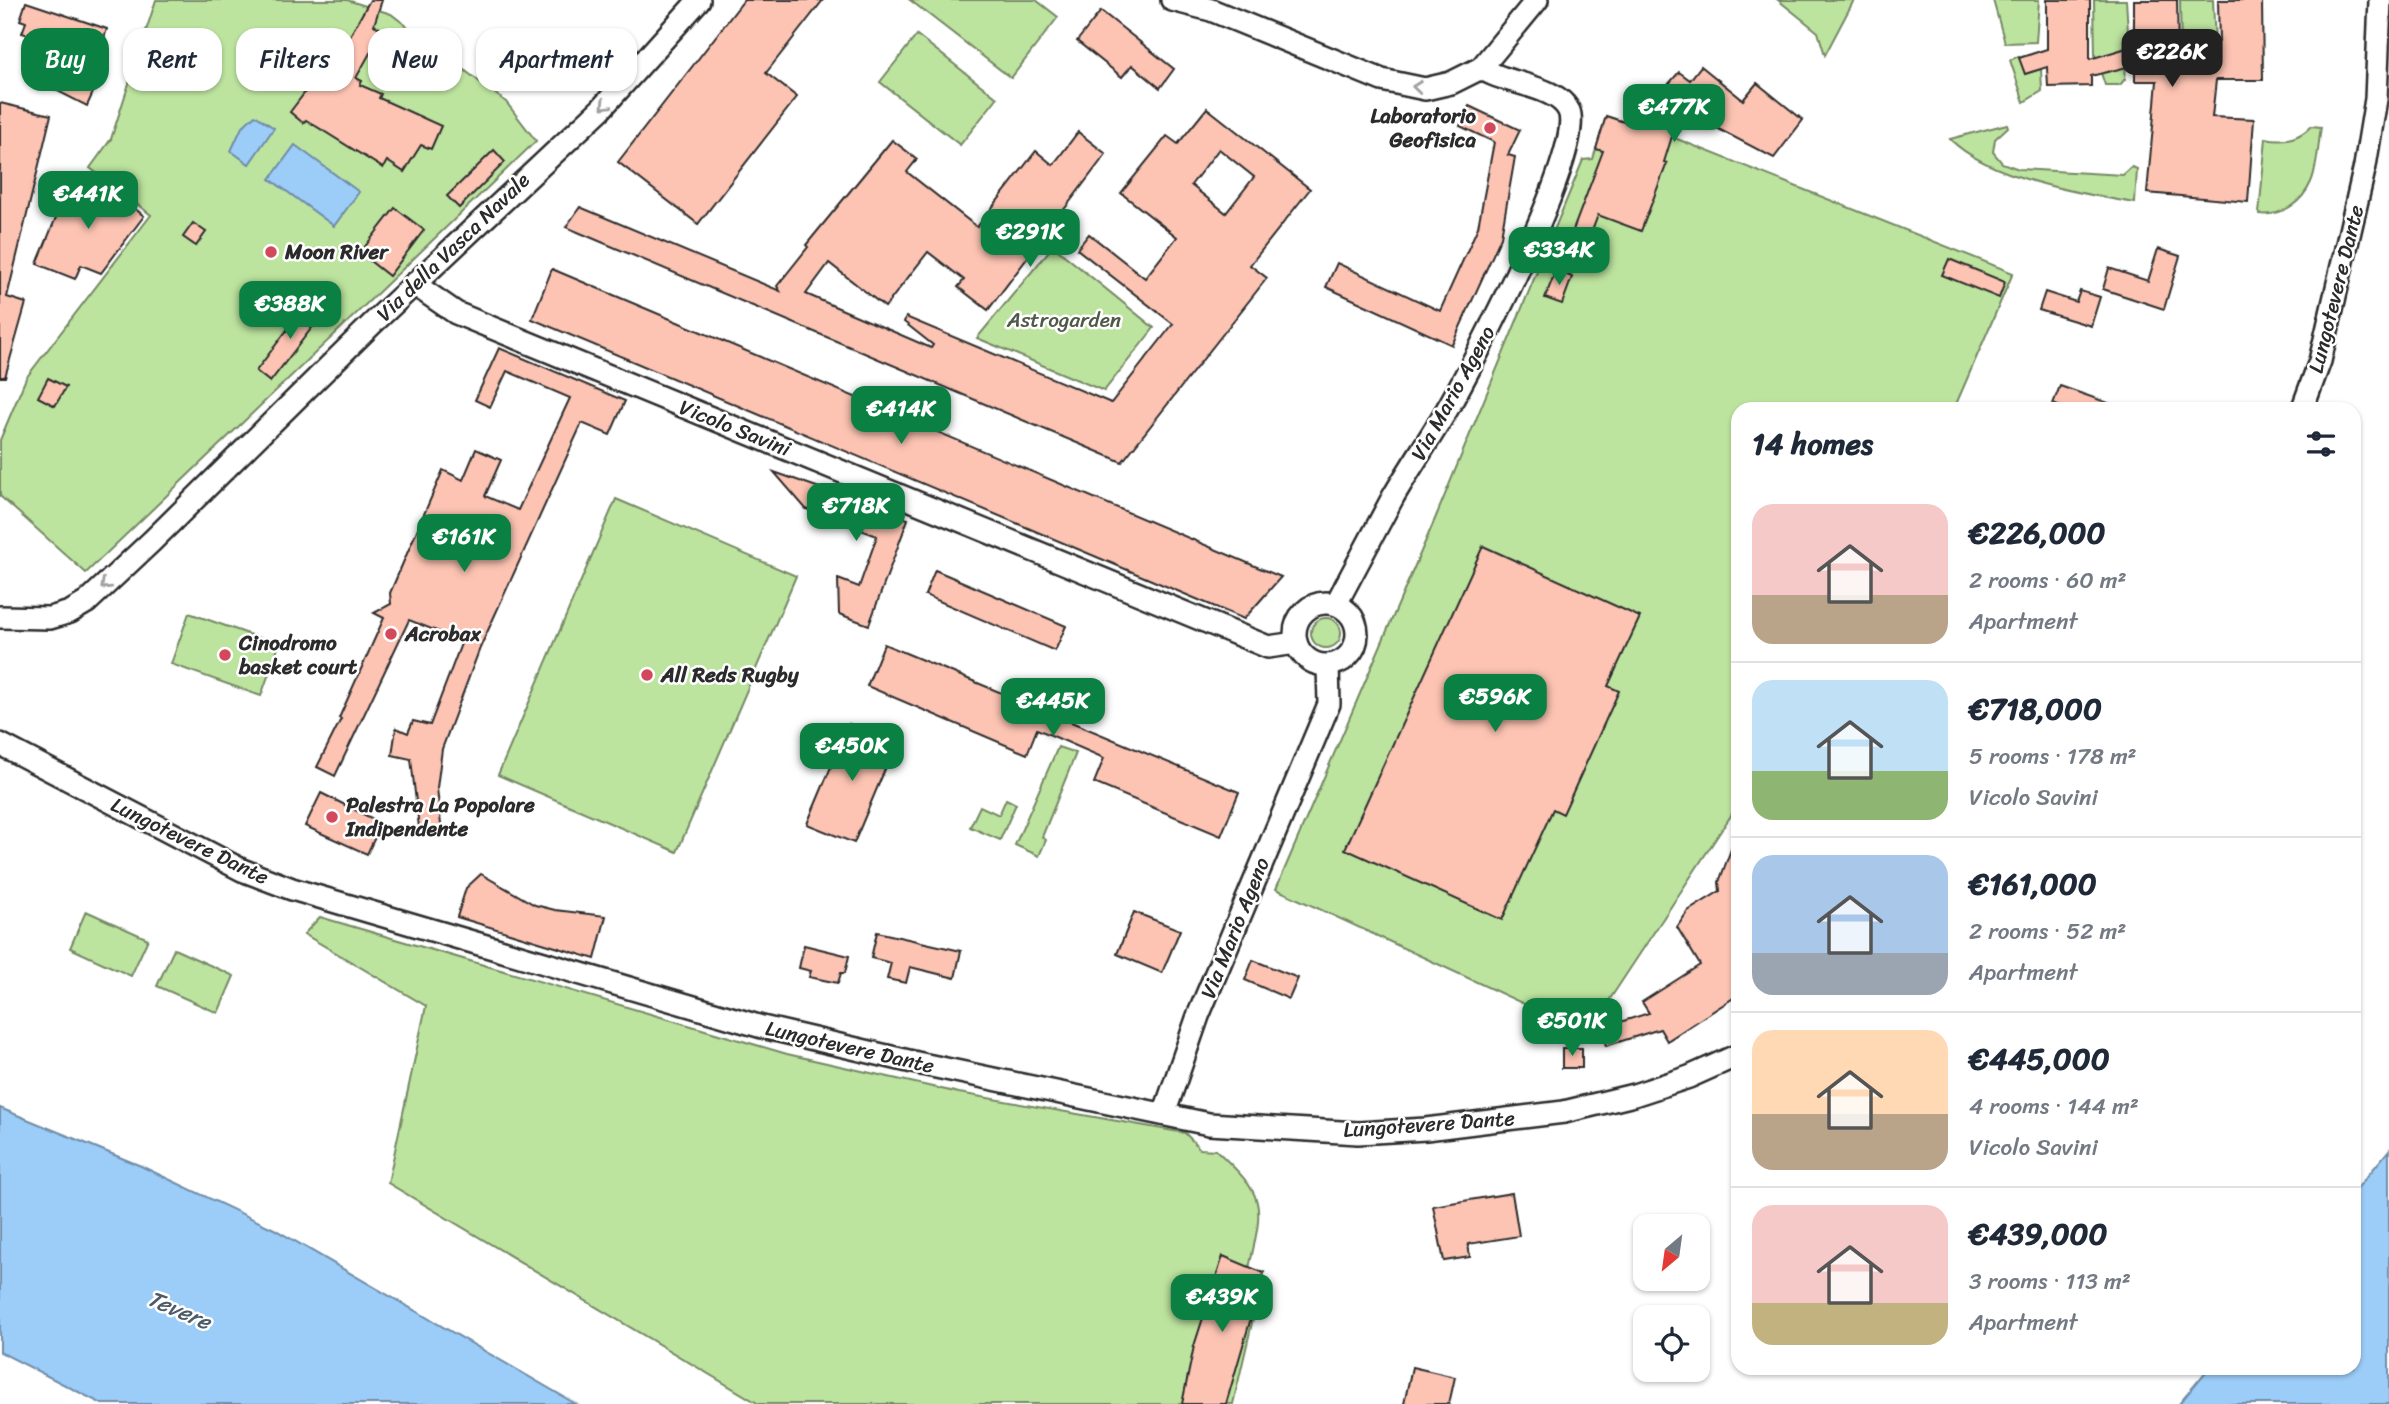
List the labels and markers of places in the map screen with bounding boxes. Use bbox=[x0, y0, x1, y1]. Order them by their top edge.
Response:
pin: €226K bbox=[2123, 29, 2221, 89]
pin: €477K bbox=[1625, 85, 1723, 144]
place label: Laboratorio Geofisica bbox=[1370, 97, 1477, 159]
marker: Laboratorio Geofisica bbox=[1482, 120, 1498, 136]
pin: €441K bbox=[39, 172, 137, 231]
pin: €291K bbox=[981, 210, 1079, 269]
pin: €334K bbox=[1510, 228, 1608, 287]
place label: Moon River bbox=[284, 233, 389, 271]
marker: Moon River bbox=[263, 244, 279, 260]
pin: €388K bbox=[241, 282, 339, 341]
pin: €414K bbox=[852, 386, 950, 446]
pin: €718K bbox=[807, 484, 905, 543]
pin: €161K bbox=[415, 514, 513, 574]
place label: Acrobax bbox=[404, 615, 481, 653]
place label: Cinodromo basket court bbox=[238, 624, 358, 686]
marker: Acrobax bbox=[383, 626, 399, 642]
marker: Cinodromo basket court bbox=[217, 647, 233, 663]
place label: All Reds Rugby bbox=[660, 656, 800, 694]
marker: All Reds Rugby bbox=[639, 667, 655, 683]
pin: €596K bbox=[1446, 674, 1544, 734]
pin: €445K bbox=[1004, 678, 1102, 738]
pin: €450K bbox=[803, 724, 901, 783]
place label: Palestra La Popolare Indipendente bbox=[345, 786, 535, 848]
marker: Palestra La Popolare Indipendente bbox=[324, 809, 340, 825]
pin: €501K bbox=[1523, 998, 1621, 1058]
pin: €439K bbox=[1173, 1274, 1271, 1334]

